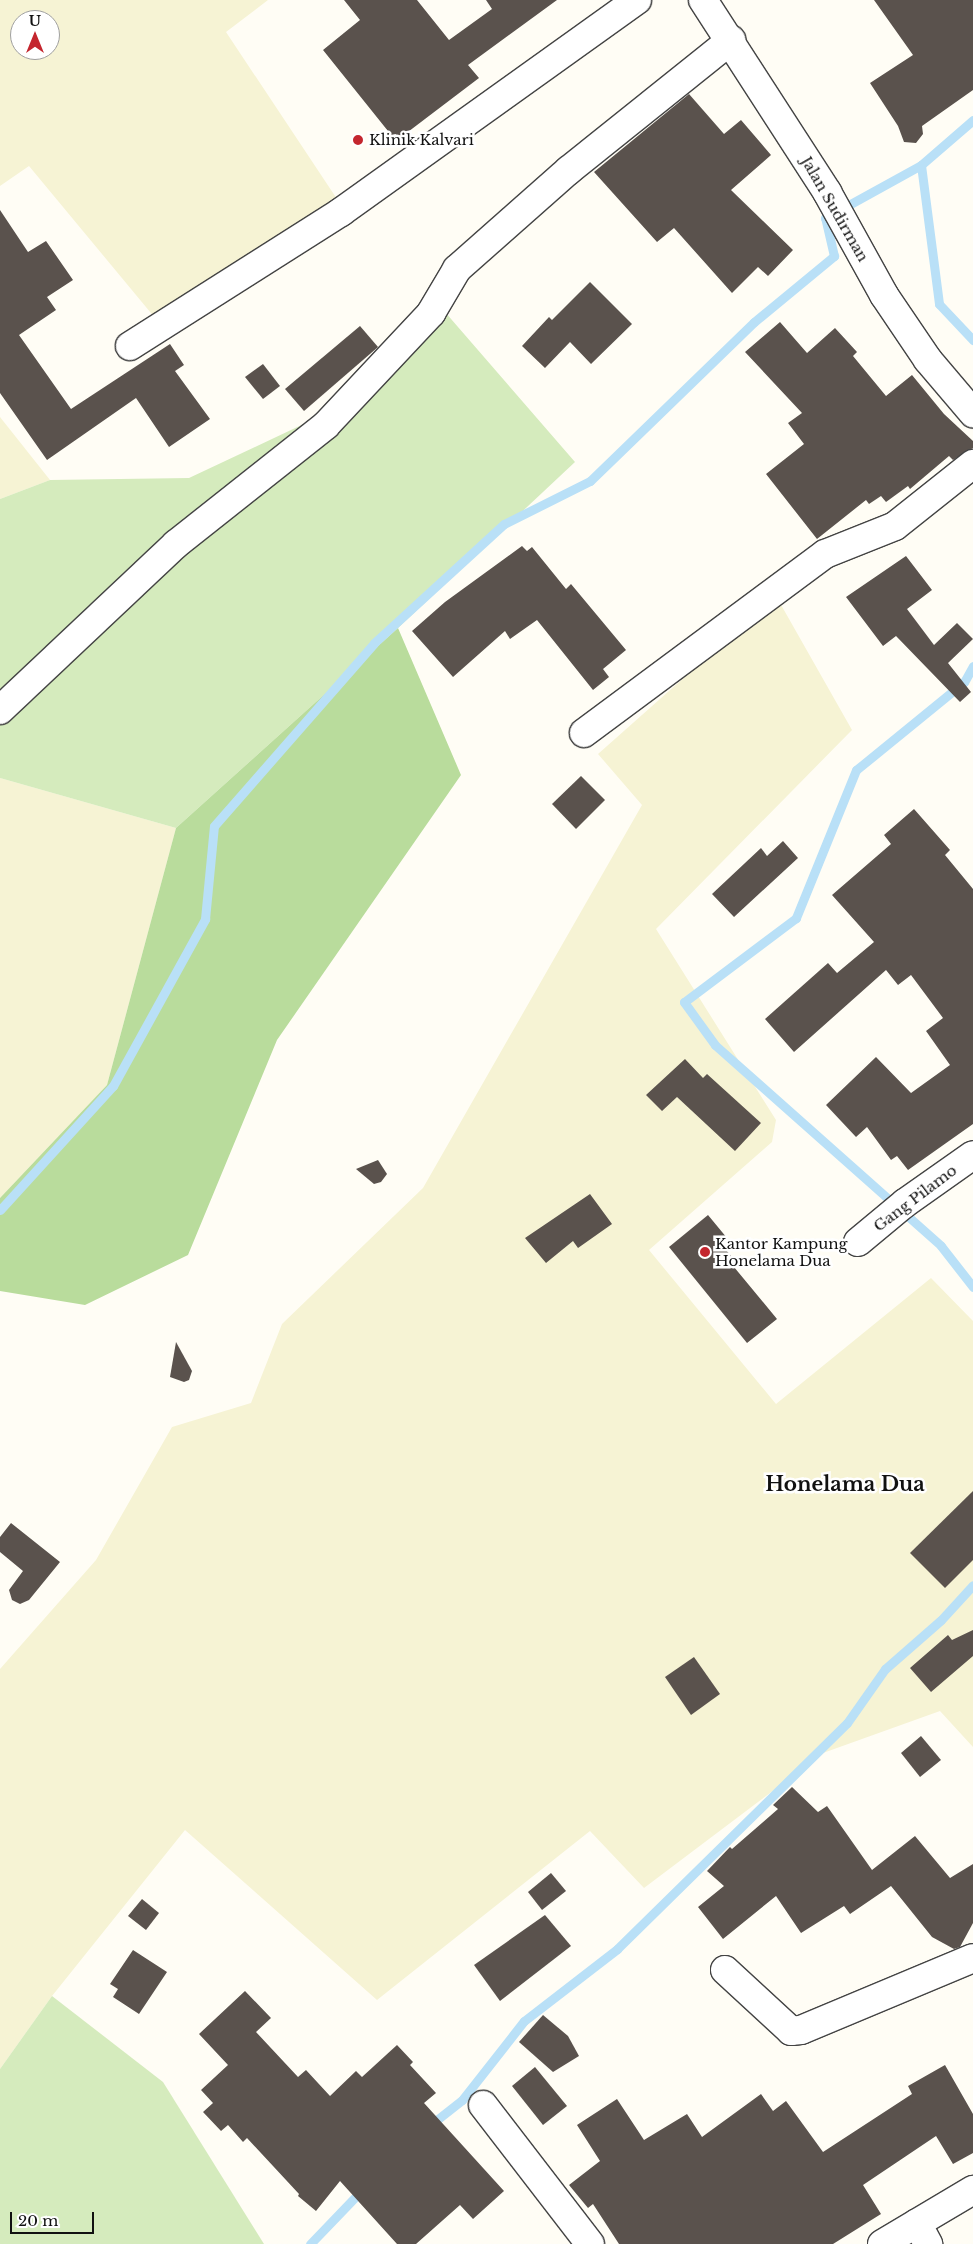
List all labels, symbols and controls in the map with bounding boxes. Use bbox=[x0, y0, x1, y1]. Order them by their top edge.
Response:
north arrow bbox=[10, 10, 60, 60]
text: U bbox=[29, 12, 41, 30]
place label: Klinik Kalvari bbox=[369, 131, 474, 149]
marker: Klinik Kalvari bbox=[351, 133, 365, 147]
street label: Jalan Sudirman bbox=[798, 153, 872, 265]
street label: Gang Pilamo bbox=[870, 1161, 960, 1235]
place label: Kantor Kampung Honelama Dua bbox=[715, 1234, 848, 1269]
marker: Kantor Kampung Honelama Dua bbox=[699, 1246, 711, 1258]
district label: Honelama Dua bbox=[765, 1472, 925, 1496]
scale bar bbox=[12, 2202, 96, 2234]
text: 20 m bbox=[18, 2211, 58, 2230]

